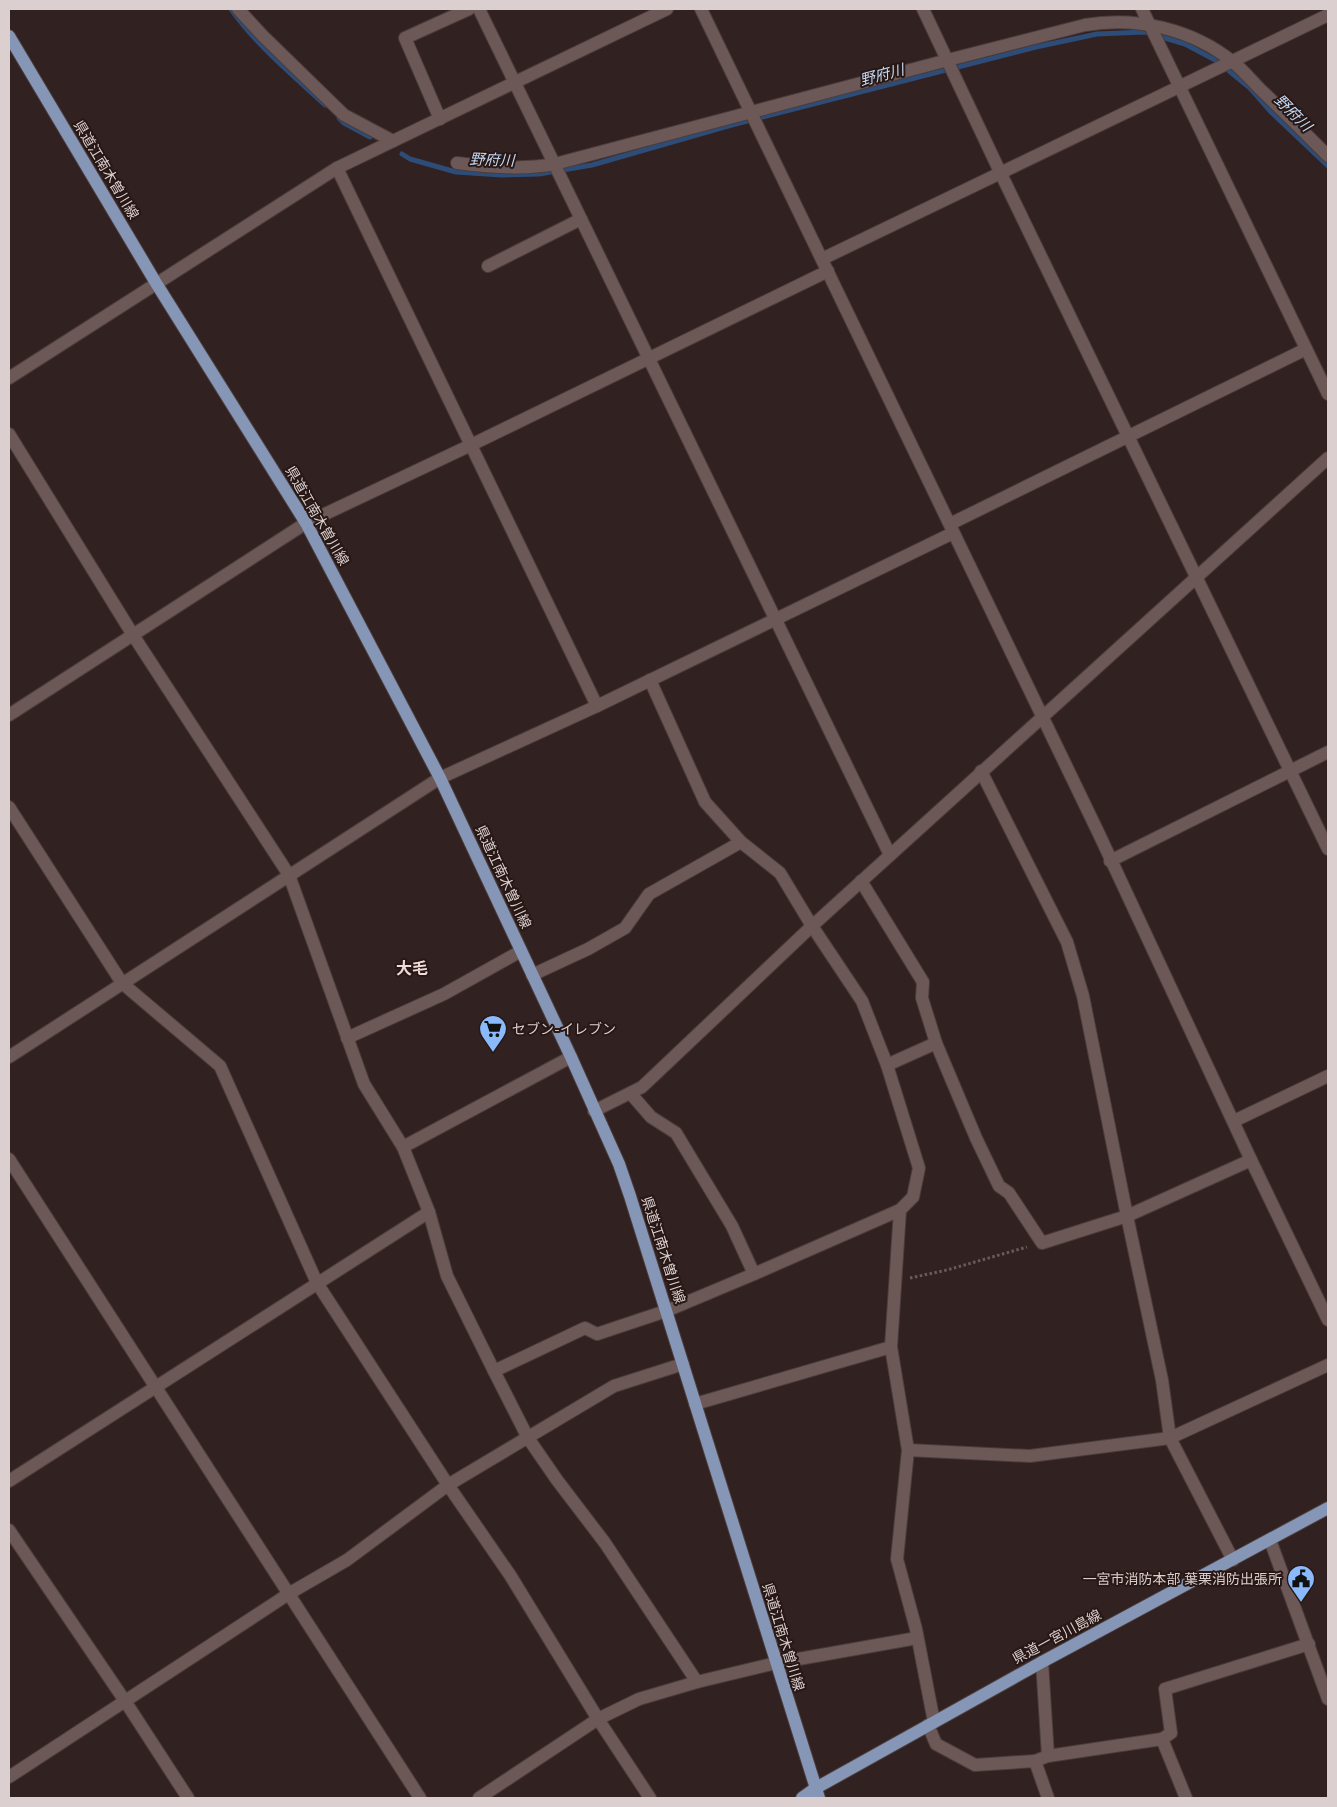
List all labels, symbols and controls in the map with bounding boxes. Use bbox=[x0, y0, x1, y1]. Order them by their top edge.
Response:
water label: 野府川 bbox=[858, 59, 908, 90]
water label: 野府川 bbox=[1270, 90, 1317, 137]
street label: 県道江南木曽川線 bbox=[69, 117, 143, 223]
water label: 野府川 bbox=[469, 149, 517, 171]
street label: 県道江南木曽川線 bbox=[281, 463, 353, 569]
street label: 県道江南木曽川線 bbox=[471, 822, 535, 932]
district label: 大毛 bbox=[396, 958, 428, 980]
supermarket icon: セブン-イレブン bbox=[478, 1014, 508, 1053]
place label: セブン-イレブン bbox=[512, 1020, 616, 1039]
street label: 県道江南木曽川線 bbox=[637, 1194, 689, 1306]
public building icon: 一宮市消防本部 葉栗消防出張所 bbox=[1286, 1564, 1316, 1603]
place label: 一宮市消防本部 葉栗消防出張所 bbox=[1082, 1570, 1282, 1589]
street label: 県道江南木曽川線 bbox=[758, 1581, 808, 1693]
street label: 県道一宮川島線 bbox=[1009, 1606, 1105, 1668]

